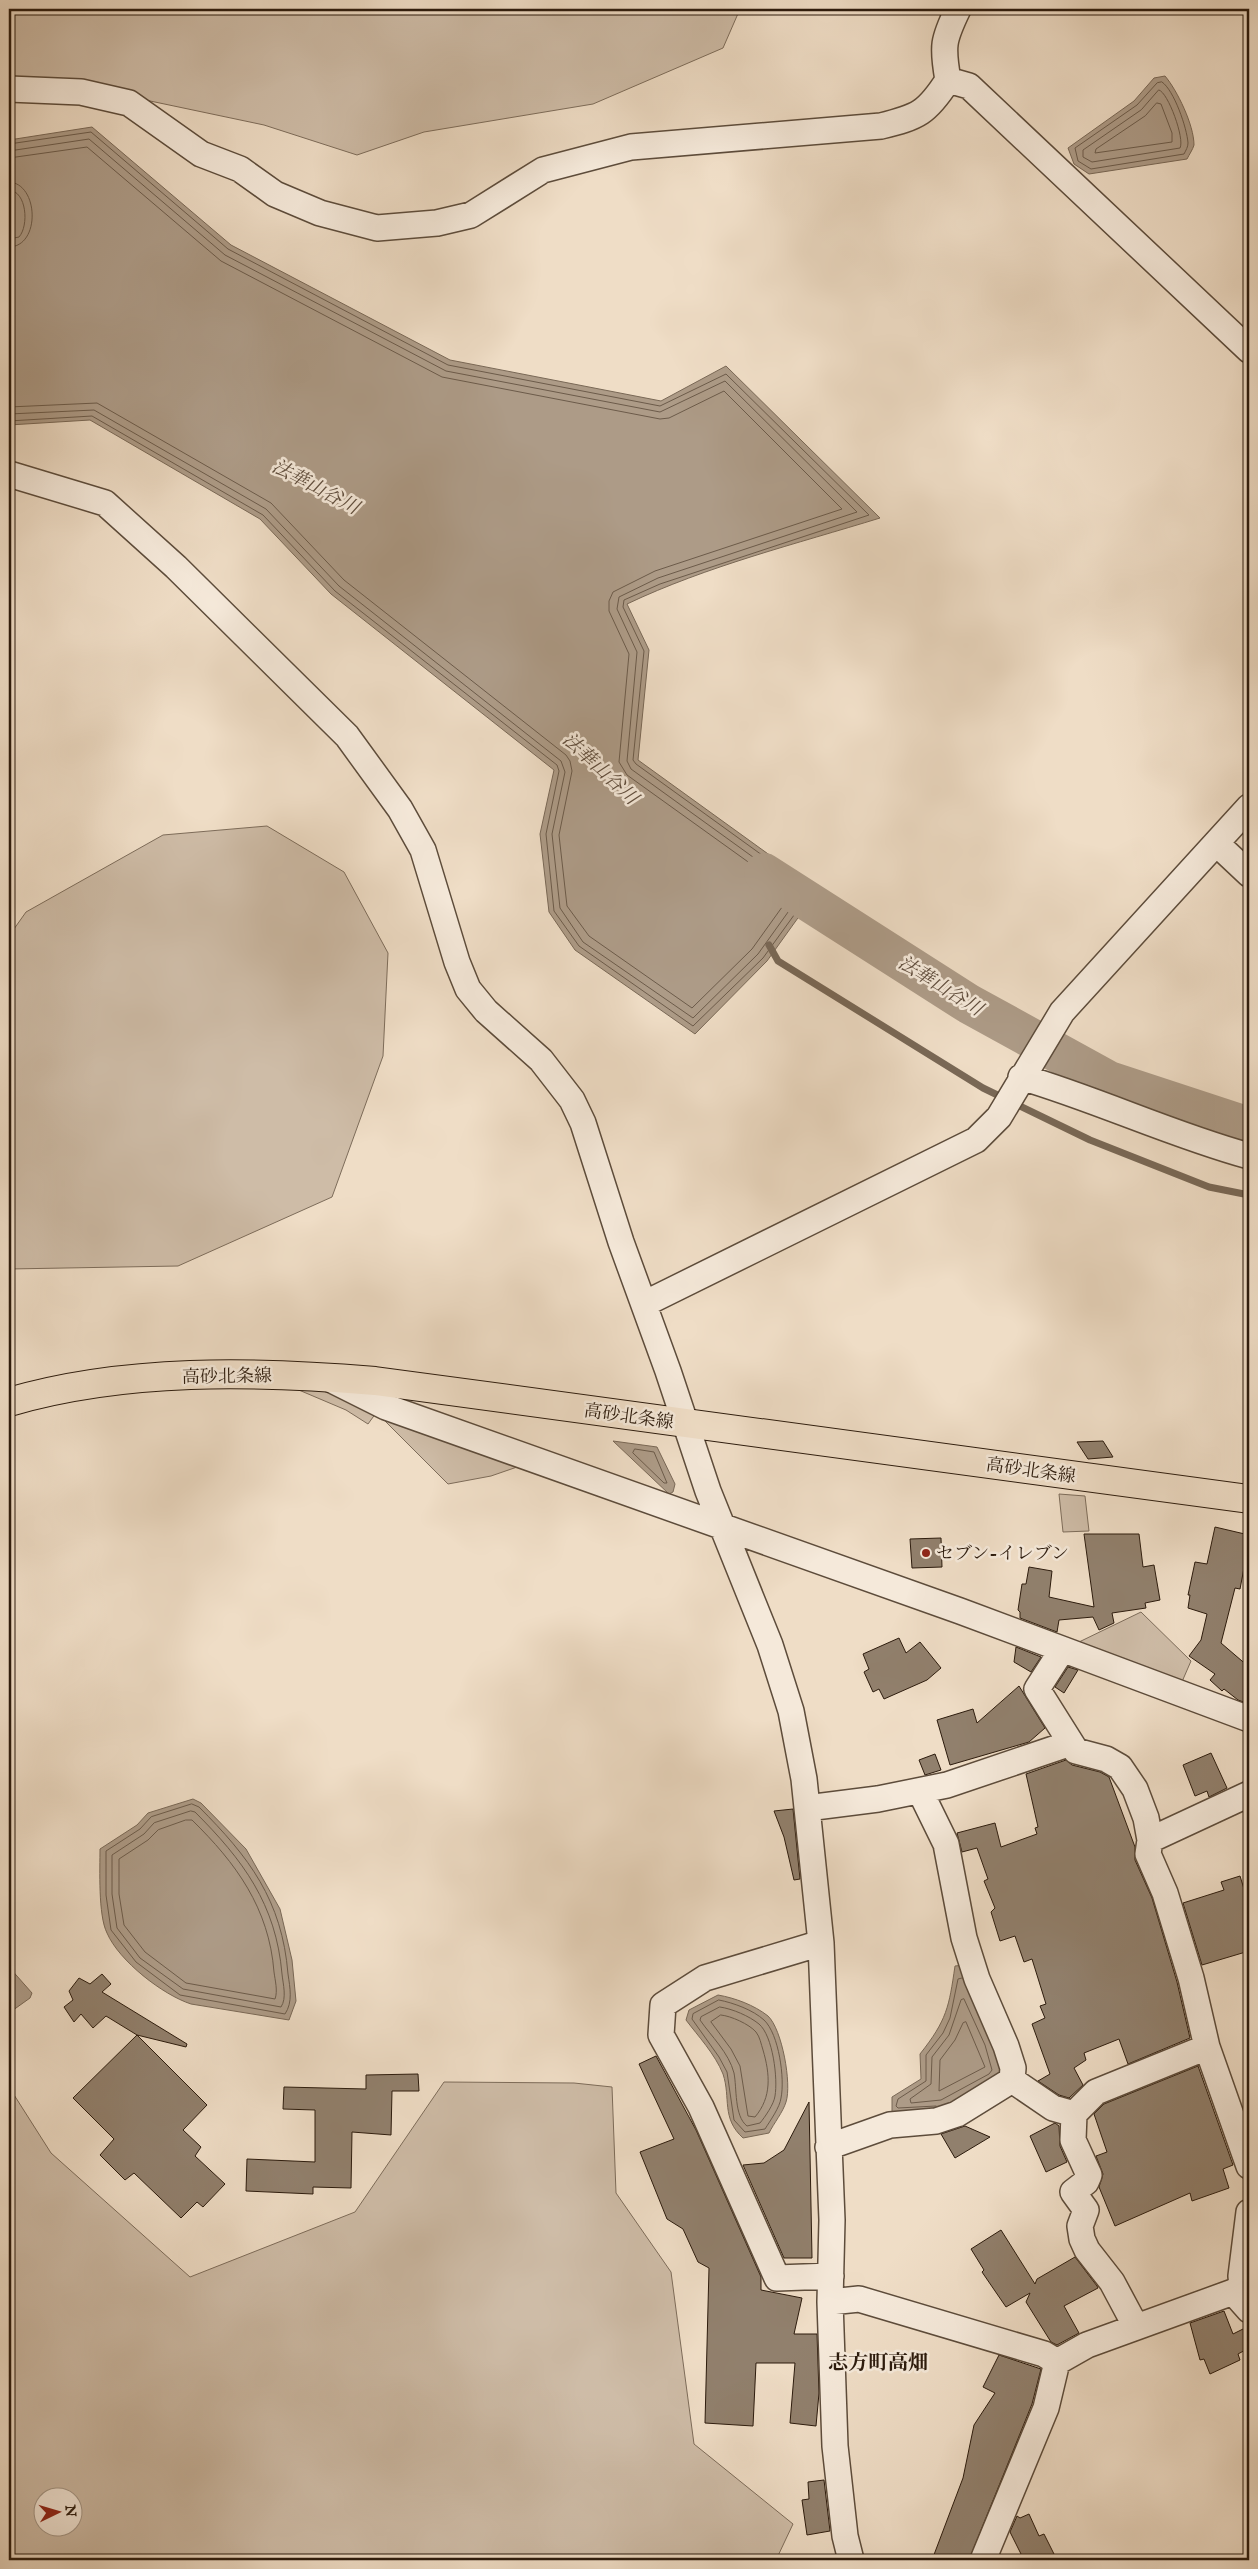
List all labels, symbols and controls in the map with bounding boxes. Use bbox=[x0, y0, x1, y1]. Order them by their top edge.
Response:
water label: 法華山谷川 bbox=[267, 455, 364, 522]
water label: 法華山谷川 bbox=[557, 728, 644, 812]
water label: 法華山谷川 bbox=[893, 951, 988, 1023]
street label: 高砂北条線 bbox=[182, 1365, 272, 1390]
street label: 高砂北条線 bbox=[583, 1400, 675, 1435]
street label: 高砂北条線 bbox=[985, 1454, 1077, 1489]
place label: セブン-イレブン bbox=[936, 1543, 1069, 1566]
marker: セブン-イレブン bbox=[920, 1547, 932, 1559]
district label: 志方町高畑 bbox=[828, 2351, 928, 2376]
north arrow bbox=[32, 2486, 82, 2536]
text: N bbox=[60, 2503, 79, 2518]

